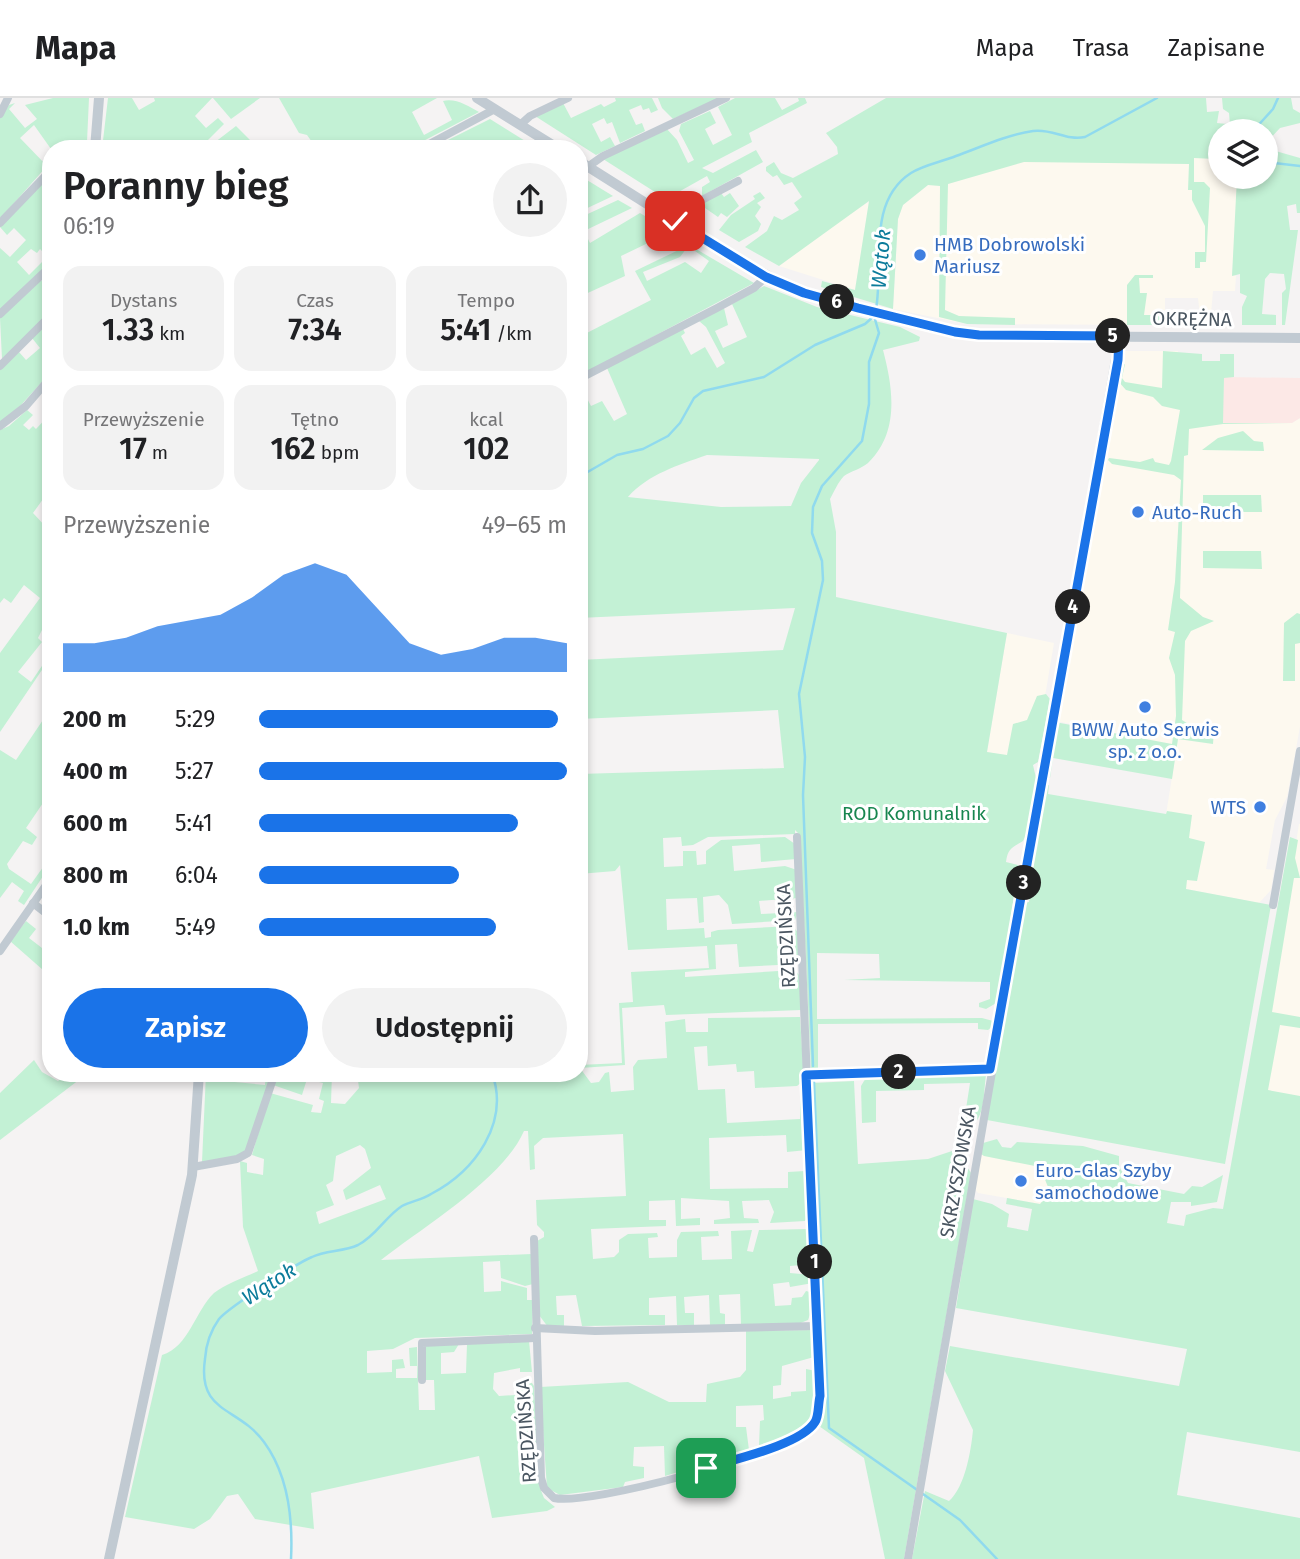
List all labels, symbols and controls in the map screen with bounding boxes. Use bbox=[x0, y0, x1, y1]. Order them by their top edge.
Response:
text: Mapa bbox=[35, 28, 116, 68]
text: Mapa bbox=[976, 34, 1035, 62]
text: Trasa bbox=[1073, 34, 1130, 62]
text: Zapisane bbox=[1168, 34, 1265, 62]
map controls bbox=[1208, 119, 1278, 189]
button: layers bbox=[1208, 119, 1278, 189]
text: Poranny bieg bbox=[63, 163, 289, 209]
button: share bbox=[493, 163, 567, 237]
pin bbox=[645, 191, 705, 251]
icon: check bbox=[656, 202, 694, 240]
text: 06:19 bbox=[63, 212, 115, 240]
water label: Wątok bbox=[865, 228, 897, 290]
place label: HMB Dobrowolski Mariusz bbox=[934, 233, 1085, 278]
marker: HMB Dobrowolski Mariusz bbox=[912, 247, 928, 263]
pin: 6 bbox=[820, 284, 854, 320]
text: Dystans bbox=[110, 289, 177, 312]
text: Czas bbox=[296, 289, 334, 312]
text: Tempo bbox=[457, 289, 515, 312]
text: 6 bbox=[831, 290, 842, 313]
street label: OKRĘŻNA bbox=[1152, 307, 1232, 331]
text: 1.33 bbox=[102, 312, 154, 348]
text: 7:34 bbox=[288, 312, 342, 348]
text: 5:41 bbox=[440, 312, 491, 348]
pin: 5 bbox=[1096, 318, 1130, 354]
text: km bbox=[154, 322, 185, 345]
text: /km bbox=[491, 322, 532, 345]
text: 5 bbox=[1107, 324, 1118, 347]
text: Przewyższenie bbox=[83, 408, 205, 431]
text: Tętno bbox=[291, 408, 339, 431]
text: kcal bbox=[469, 408, 503, 431]
text: 17 bbox=[119, 431, 147, 467]
text: 162 bbox=[270, 431, 316, 467]
text: 102 bbox=[463, 431, 509, 467]
text: m bbox=[147, 441, 168, 464]
text: bpm bbox=[316, 441, 360, 464]
place label: Auto-Ruch bbox=[1152, 501, 1242, 524]
marker: Auto-Ruch bbox=[1130, 504, 1146, 520]
text: Przewyższenie bbox=[63, 511, 210, 539]
text: 49–65 m bbox=[482, 511, 567, 539]
pin: 4 bbox=[1056, 589, 1090, 624]
text: 4 bbox=[1067, 595, 1078, 618]
marker: BWW Auto Serwis sp. z o.o. bbox=[1137, 699, 1153, 715]
text: 200 m bbox=[63, 705, 127, 733]
text: 5:29 bbox=[175, 705, 215, 733]
place label: BWW Auto Serwis sp. z o.o. bbox=[1071, 718, 1219, 763]
text: 400 m bbox=[63, 757, 128, 785]
text: 5:27 bbox=[175, 757, 213, 785]
place label: WTS bbox=[1211, 796, 1246, 819]
marker: WTS bbox=[1252, 799, 1268, 815]
park label: ROD Komunalnik bbox=[842, 802, 986, 825]
text: 600 m bbox=[63, 809, 128, 837]
text: 5:41 bbox=[175, 809, 213, 837]
text: 800 m bbox=[63, 861, 128, 889]
text: 6:04 bbox=[175, 861, 218, 889]
pin: 3 bbox=[1006, 866, 1042, 900]
text: 3 bbox=[1019, 871, 1028, 894]
street label: RZĘDZIŃSKA bbox=[772, 883, 800, 989]
text: 1.0 km bbox=[63, 913, 130, 941]
text: 5:49 bbox=[175, 913, 216, 941]
button: Zapisz bbox=[63, 988, 308, 1068]
button: Udostępnij bbox=[322, 988, 567, 1068]
pin: 2 bbox=[881, 1054, 916, 1090]
text: 2 bbox=[894, 1060, 903, 1083]
street label: SKRZYSZOWSKA bbox=[935, 1104, 981, 1240]
place label: Euro-Glas Szyby samochodowe bbox=[1035, 1159, 1172, 1204]
marker: Euro-Glas Szyby samochodowe bbox=[1013, 1173, 1029, 1189]
pin: 1 bbox=[798, 1244, 832, 1280]
text: 1 bbox=[810, 1250, 819, 1273]
water label: Wątok bbox=[237, 1257, 301, 1311]
street label: RZĘDZIŃSKA bbox=[511, 1378, 541, 1484]
pin bbox=[676, 1438, 736, 1498]
icon: arrive bbox=[687, 1449, 725, 1487]

